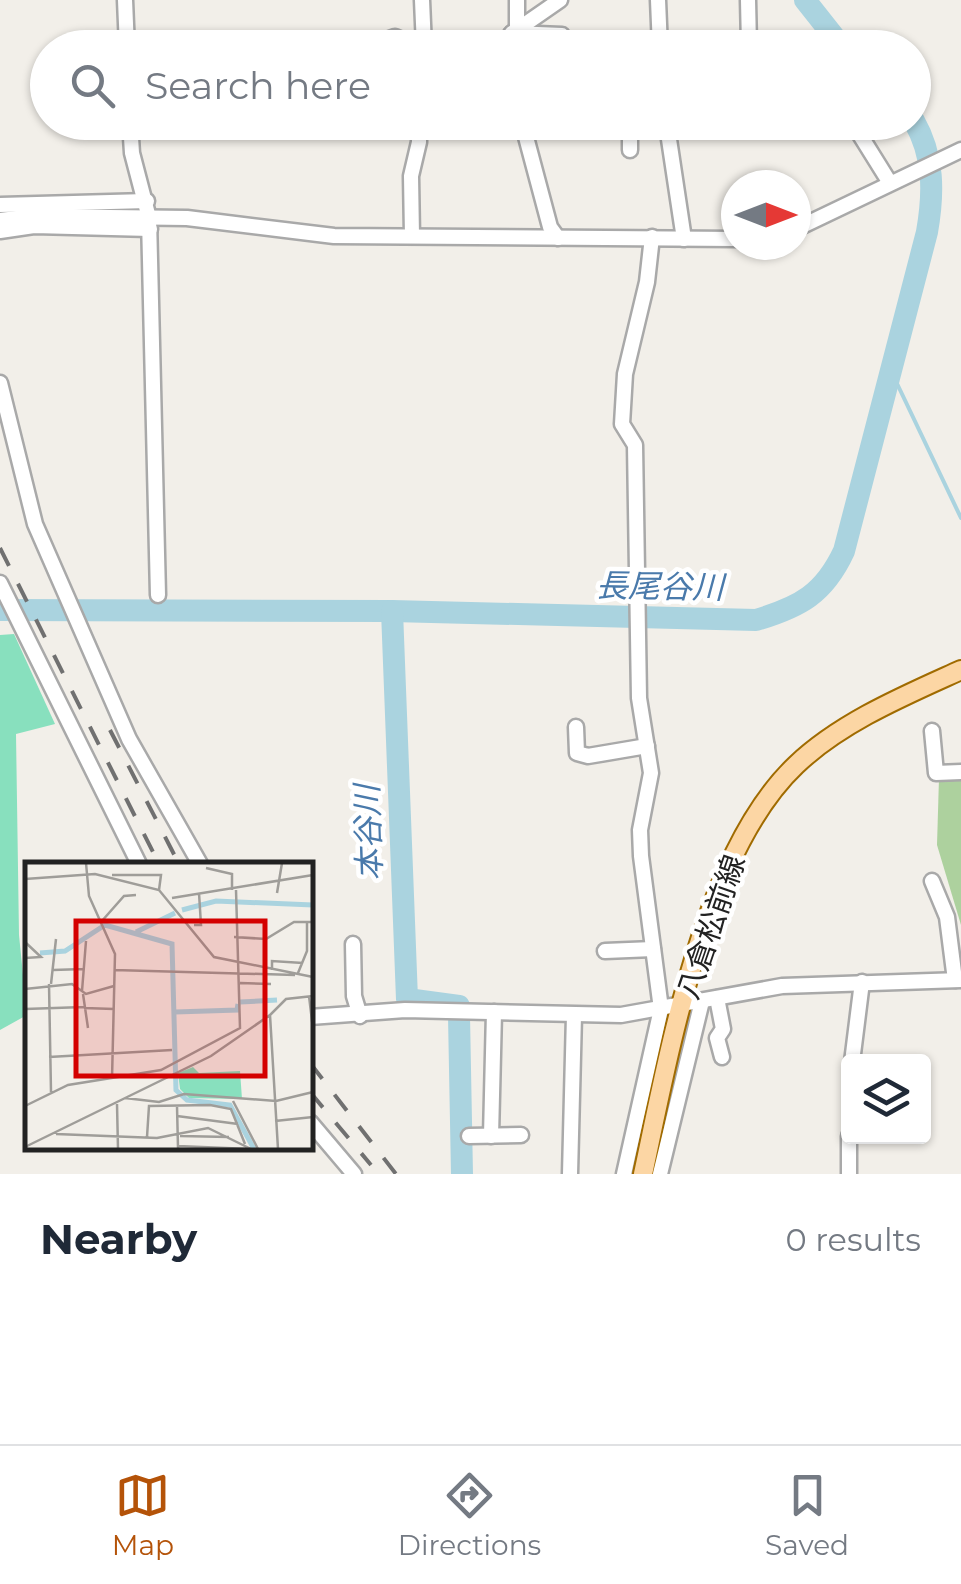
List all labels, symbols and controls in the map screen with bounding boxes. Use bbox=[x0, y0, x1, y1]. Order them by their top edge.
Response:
search box bbox=[30, 30, 931, 140]
icon: search bbox=[65, 58, 120, 113]
text: Search here bbox=[145, 62, 371, 109]
north arrow bbox=[721, 170, 811, 260]
water label: 長尾谷川 bbox=[596, 565, 727, 607]
water label: 本谷川 bbox=[347, 781, 389, 882]
street label: 八倉松前線 bbox=[669, 850, 753, 1004]
inset map bbox=[25, 862, 312, 1149]
map controls bbox=[841, 1054, 931, 1144]
button: layers bbox=[841, 1054, 931, 1144]
text: Nearby bbox=[40, 1213, 197, 1265]
text: 0 results bbox=[786, 1220, 921, 1259]
tab: Map bbox=[112, 1468, 174, 1562]
tab: Directions bbox=[398, 1468, 541, 1562]
tab: Saved bbox=[765, 1468, 849, 1562]

